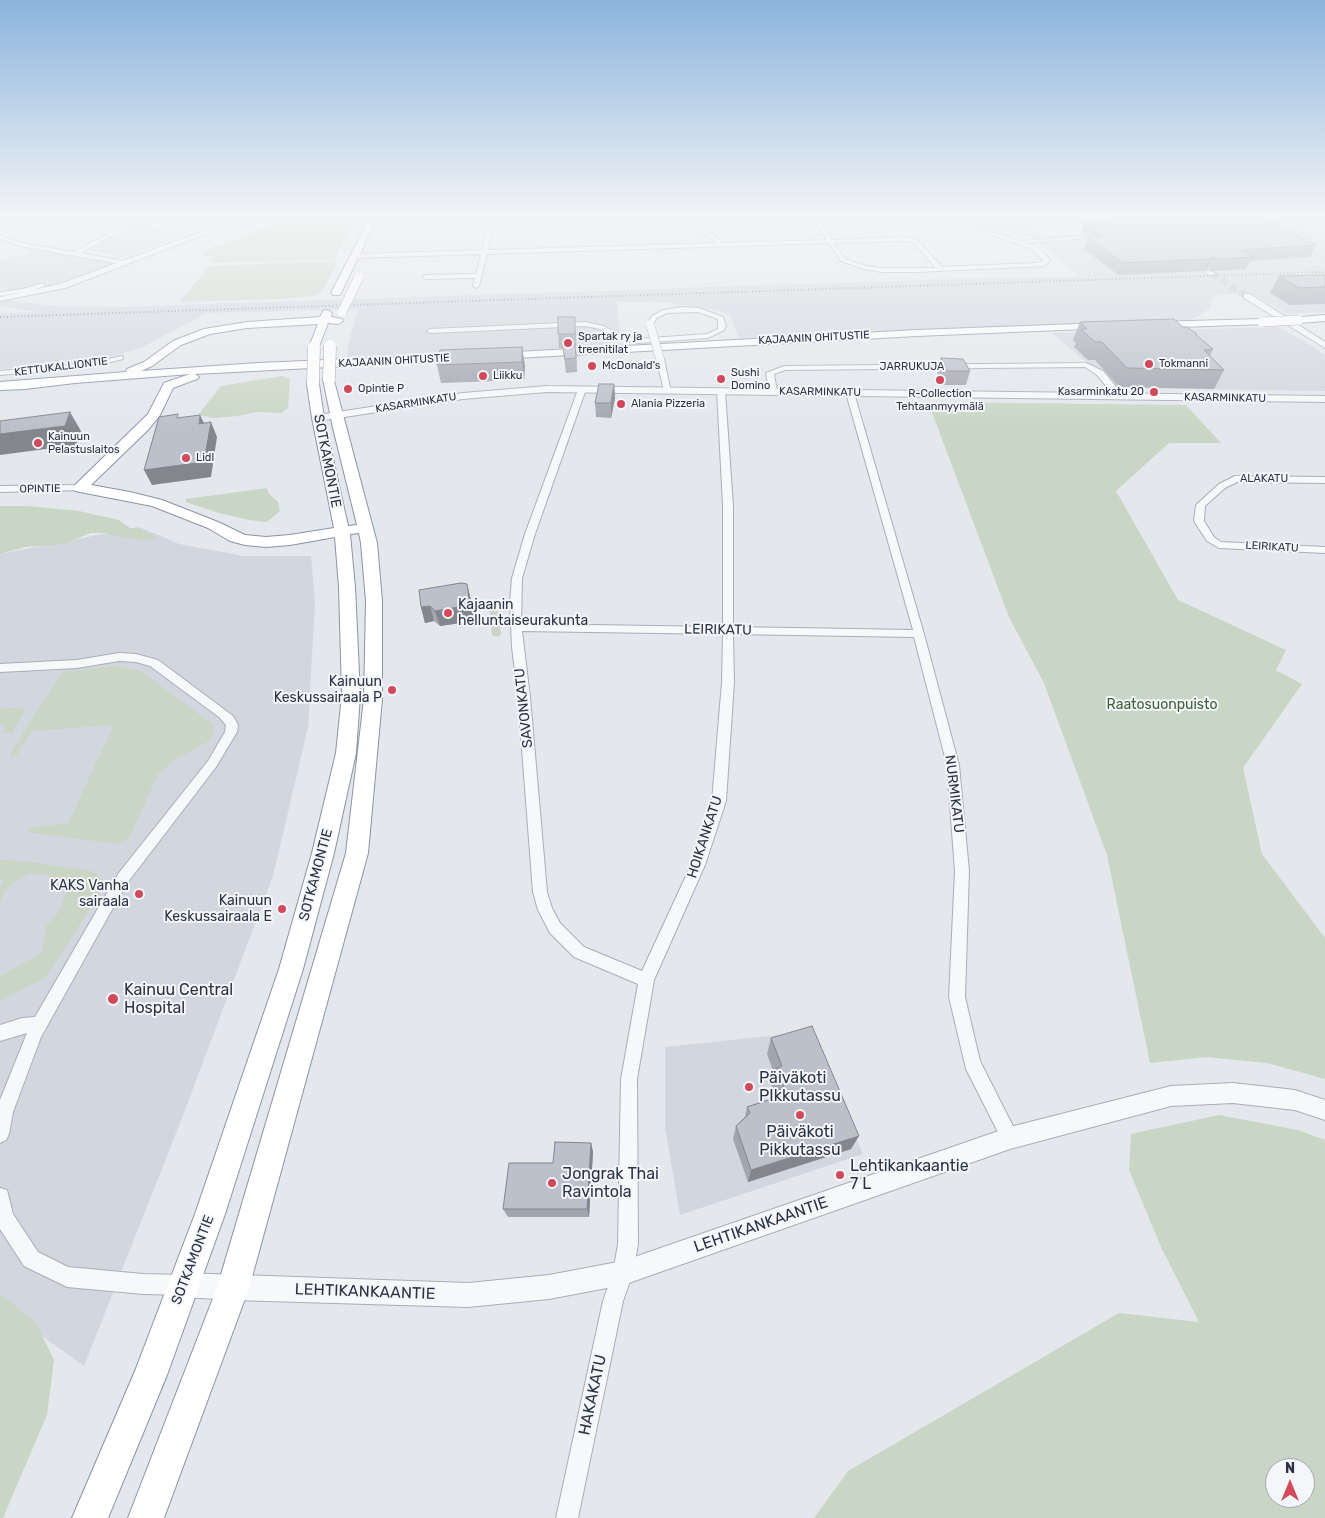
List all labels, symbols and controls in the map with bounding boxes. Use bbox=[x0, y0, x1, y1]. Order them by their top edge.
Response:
street label: KAJAANIN OHITUSTIE bbox=[758, 328, 870, 348]
place label: Spartak ry ja treenitilat bbox=[578, 330, 642, 356]
marker: Spartak ry ja treenitilat bbox=[562, 337, 574, 349]
street label: KAJAANIN OHITUSTIE bbox=[338, 351, 450, 371]
street label: KETTUKALLIONTIE bbox=[13, 355, 109, 379]
place label: Tokmanni bbox=[1159, 357, 1208, 371]
marker: Tokmanni bbox=[1143, 358, 1155, 370]
place label: McDonald's bbox=[602, 359, 660, 373]
marker: McDonald's bbox=[586, 360, 598, 372]
street label: JARRUKUJA bbox=[880, 360, 944, 374]
place label: Sushi Domino bbox=[731, 366, 770, 392]
place label: Liikku bbox=[493, 369, 522, 383]
marker: Liikku bbox=[477, 370, 489, 382]
marker: Sushi Domino bbox=[715, 373, 727, 385]
marker: R-Collection Tehtaanmyymälä bbox=[934, 374, 946, 386]
place label: Opintie P bbox=[358, 382, 404, 396]
marker: Opintie P bbox=[342, 383, 354, 395]
street label: KASARMINKATU bbox=[779, 385, 861, 399]
place label: Kasarminkatu 20 bbox=[1058, 385, 1144, 399]
marker: Kasarminkatu 20 bbox=[1148, 386, 1160, 398]
place label: R-Collection Tehtaanmyymälä bbox=[896, 387, 984, 413]
street label: KASARMINKATU bbox=[375, 390, 457, 416]
street label: KASARMINKATU bbox=[1184, 391, 1266, 405]
place label: Alania Pizzeria bbox=[631, 397, 705, 411]
marker: Alania Pizzeria bbox=[615, 398, 627, 410]
street label: SOTKAMONTIE bbox=[310, 413, 344, 509]
place label: Kainuun Pelastuslaitos bbox=[48, 430, 120, 456]
marker: Kainuun Pelastuslaitos bbox=[32, 437, 44, 449]
place label: Lidl bbox=[196, 451, 214, 465]
marker: Lidl bbox=[180, 452, 192, 464]
street label: ALAKATU bbox=[1240, 472, 1288, 486]
street label: OPINTIE bbox=[19, 482, 61, 496]
street label: LEIRIKATU bbox=[1245, 539, 1299, 555]
place label: Kajaanin helluntaiseurakunta bbox=[458, 597, 588, 630]
marker: Kajaanin helluntaiseurakunta bbox=[442, 607, 454, 619]
street label: LEIRIKATU bbox=[684, 621, 752, 639]
street label: SAVONKATU bbox=[511, 667, 537, 749]
place label: Kainuun Keskussairaala P bbox=[274, 674, 382, 706]
marker: Kainuun Keskussairaala P bbox=[386, 684, 398, 696]
park label: Raatosuonpuisto bbox=[1107, 697, 1217, 713]
street label: NURMIKATU bbox=[941, 754, 967, 834]
street label: HOIKANKATU bbox=[684, 794, 726, 880]
street label: SOTKAMONTIE bbox=[296, 827, 336, 923]
place label: KAKS Vanha sairaala bbox=[50, 878, 129, 910]
marker: KAKS Vanha sairaala bbox=[133, 888, 145, 900]
place label: Kainuun Keskussairaala E bbox=[164, 893, 272, 926]
marker: Kainuun Keskussairaala E bbox=[276, 903, 288, 915]
place label: Kainuu Central Hospital bbox=[124, 980, 233, 1018]
marker: Kainuu Central Hospital bbox=[106, 992, 120, 1006]
place label: Päiväkoti PIkkutassu bbox=[759, 1068, 841, 1106]
marker: Päiväkoti PIkkutassu bbox=[743, 1081, 755, 1093]
marker: Päiväkoti Pikkutassu bbox=[794, 1109, 806, 1121]
place label: Päiväkoti Pikkutassu bbox=[759, 1122, 841, 1160]
place label: Lehtikankaantie 7 L bbox=[850, 1156, 969, 1194]
place label: Jongrak Thai Ravintola bbox=[562, 1164, 659, 1202]
marker: Lehtikankaantie 7 L bbox=[834, 1169, 846, 1181]
marker: Jongrak Thai Ravintola bbox=[546, 1177, 558, 1189]
street label: LEHTIKANKAANTIE bbox=[691, 1193, 831, 1257]
street label: SOTKAMONTIE bbox=[168, 1213, 218, 1307]
street label: LEHTIKANKAANTIE bbox=[294, 1280, 436, 1304]
street label: HAKAKATU bbox=[575, 1353, 611, 1437]
north arrow bbox=[1265, 1458, 1315, 1508]
text: N bbox=[1285, 1460, 1295, 1477]

